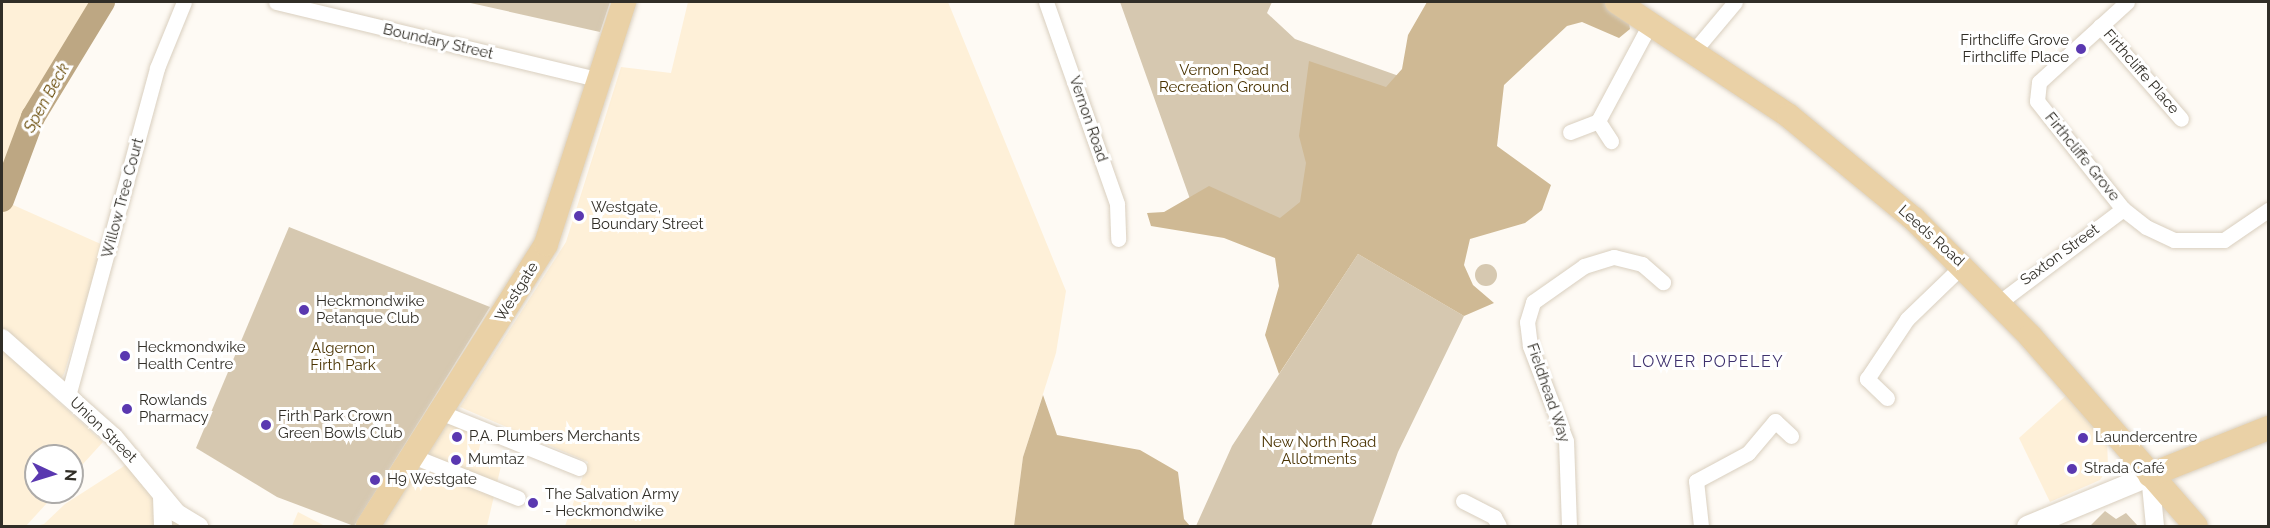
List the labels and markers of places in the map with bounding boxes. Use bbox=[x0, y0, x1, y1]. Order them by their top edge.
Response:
place label: Firthcliffe Grove Firthcliffe Place bbox=[1960, 31, 2069, 66]
marker: Firthcliffe Grove Firthcliffe Place bbox=[2074, 42, 2088, 56]
place label: Westgate, Boundary Street bbox=[591, 198, 704, 233]
marker: Westgate, Boundary Street bbox=[572, 209, 586, 223]
place label: Heckmondwike Petanque Club bbox=[316, 292, 425, 327]
marker: Heckmondwike Petanque Club bbox=[297, 303, 311, 317]
place label: Heckmondwike Health Centre bbox=[137, 338, 246, 373]
marker: Heckmondwike Health Centre bbox=[118, 349, 132, 363]
place label: Rowlands Pharmacy bbox=[139, 391, 209, 426]
marker: Rowlands Pharmacy bbox=[120, 402, 134, 416]
place label: Firth Park Crown Green Bowls Club bbox=[278, 407, 402, 442]
marker: Firth Park Crown Green Bowls Club bbox=[259, 418, 273, 432]
place label: P.A. Plumbers Merchants bbox=[469, 428, 640, 446]
place label: Laundercentre bbox=[2095, 429, 2197, 447]
marker: P.A. Plumbers Merchants bbox=[450, 430, 464, 444]
marker: Laundercentre bbox=[2076, 431, 2090, 445]
place label: Mumtaz bbox=[468, 451, 524, 469]
marker: Mumtaz bbox=[449, 453, 463, 467]
place label: Strada Café bbox=[2084, 460, 2165, 478]
marker: Strada Café bbox=[2065, 462, 2079, 476]
place label: H9 Westgate bbox=[387, 471, 477, 489]
marker: H9 Westgate bbox=[368, 473, 382, 487]
place label: The Salvation Army - Heckmondwike bbox=[545, 485, 679, 520]
marker: The Salvation Army - Heckmondwike bbox=[526, 496, 540, 510]

